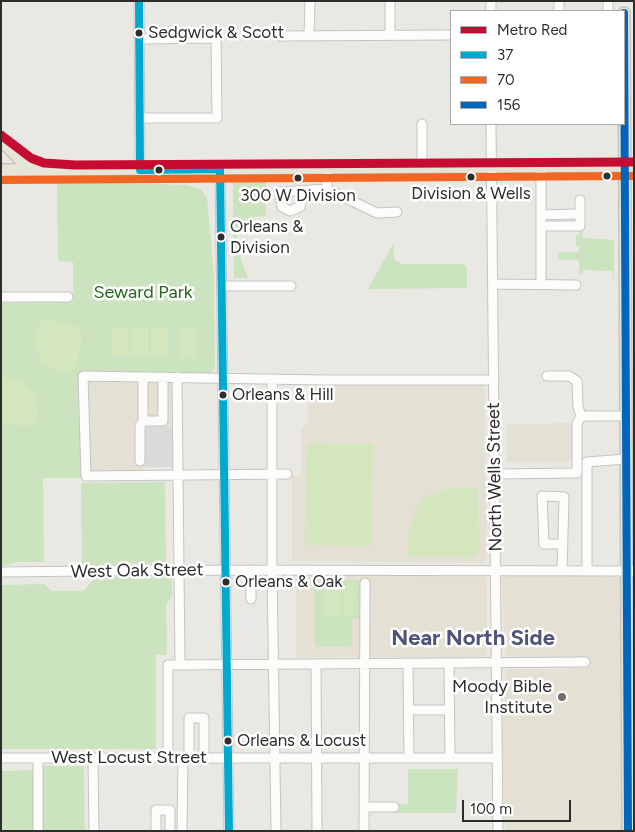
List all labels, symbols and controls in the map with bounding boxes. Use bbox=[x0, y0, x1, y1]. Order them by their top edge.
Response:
legend bbox=[450, 10, 625, 125]
text: Metro Red bbox=[497, 21, 567, 39]
place label: Sedgwick & Scott bbox=[148, 23, 284, 43]
marker: Sedgwick & Scott bbox=[134, 28, 144, 38]
text: 37 bbox=[497, 46, 513, 64]
text: 70 bbox=[497, 71, 515, 89]
text: 156 bbox=[497, 96, 520, 114]
unlabelled marker bbox=[154, 165, 164, 175]
unlabelled marker bbox=[602, 171, 612, 181]
marker: Division & Wells bbox=[466, 172, 476, 182]
marker: 300 W Division bbox=[293, 173, 303, 183]
place label: Division & Wells bbox=[411, 184, 531, 204]
place label: 300 W Division bbox=[240, 186, 356, 206]
place label: Orleans & Division bbox=[230, 217, 303, 257]
marker: Orleans & Division bbox=[216, 232, 226, 242]
park label: Seward Park bbox=[93, 282, 193, 304]
place label: Orleans & Hill bbox=[232, 385, 334, 405]
marker: Orleans & Hill bbox=[218, 390, 228, 400]
street label: North Wells Street bbox=[483, 402, 507, 552]
street label: West Oak Street bbox=[70, 559, 204, 583]
place label: Orleans & Oak bbox=[235, 572, 342, 592]
marker: Orleans & Oak bbox=[221, 577, 231, 587]
district label: Near North Side bbox=[391, 626, 555, 652]
place label: Moody Bible Institute bbox=[452, 676, 552, 719]
marker: Moody Bible Institute bbox=[556, 691, 568, 703]
place label: Orleans & Locust bbox=[237, 731, 366, 751]
marker: Orleans & Locust bbox=[223, 736, 233, 746]
street label: West Locust Street bbox=[51, 747, 207, 769]
scale bar bbox=[465, 790, 574, 822]
text: 100 m bbox=[470, 800, 512, 818]

